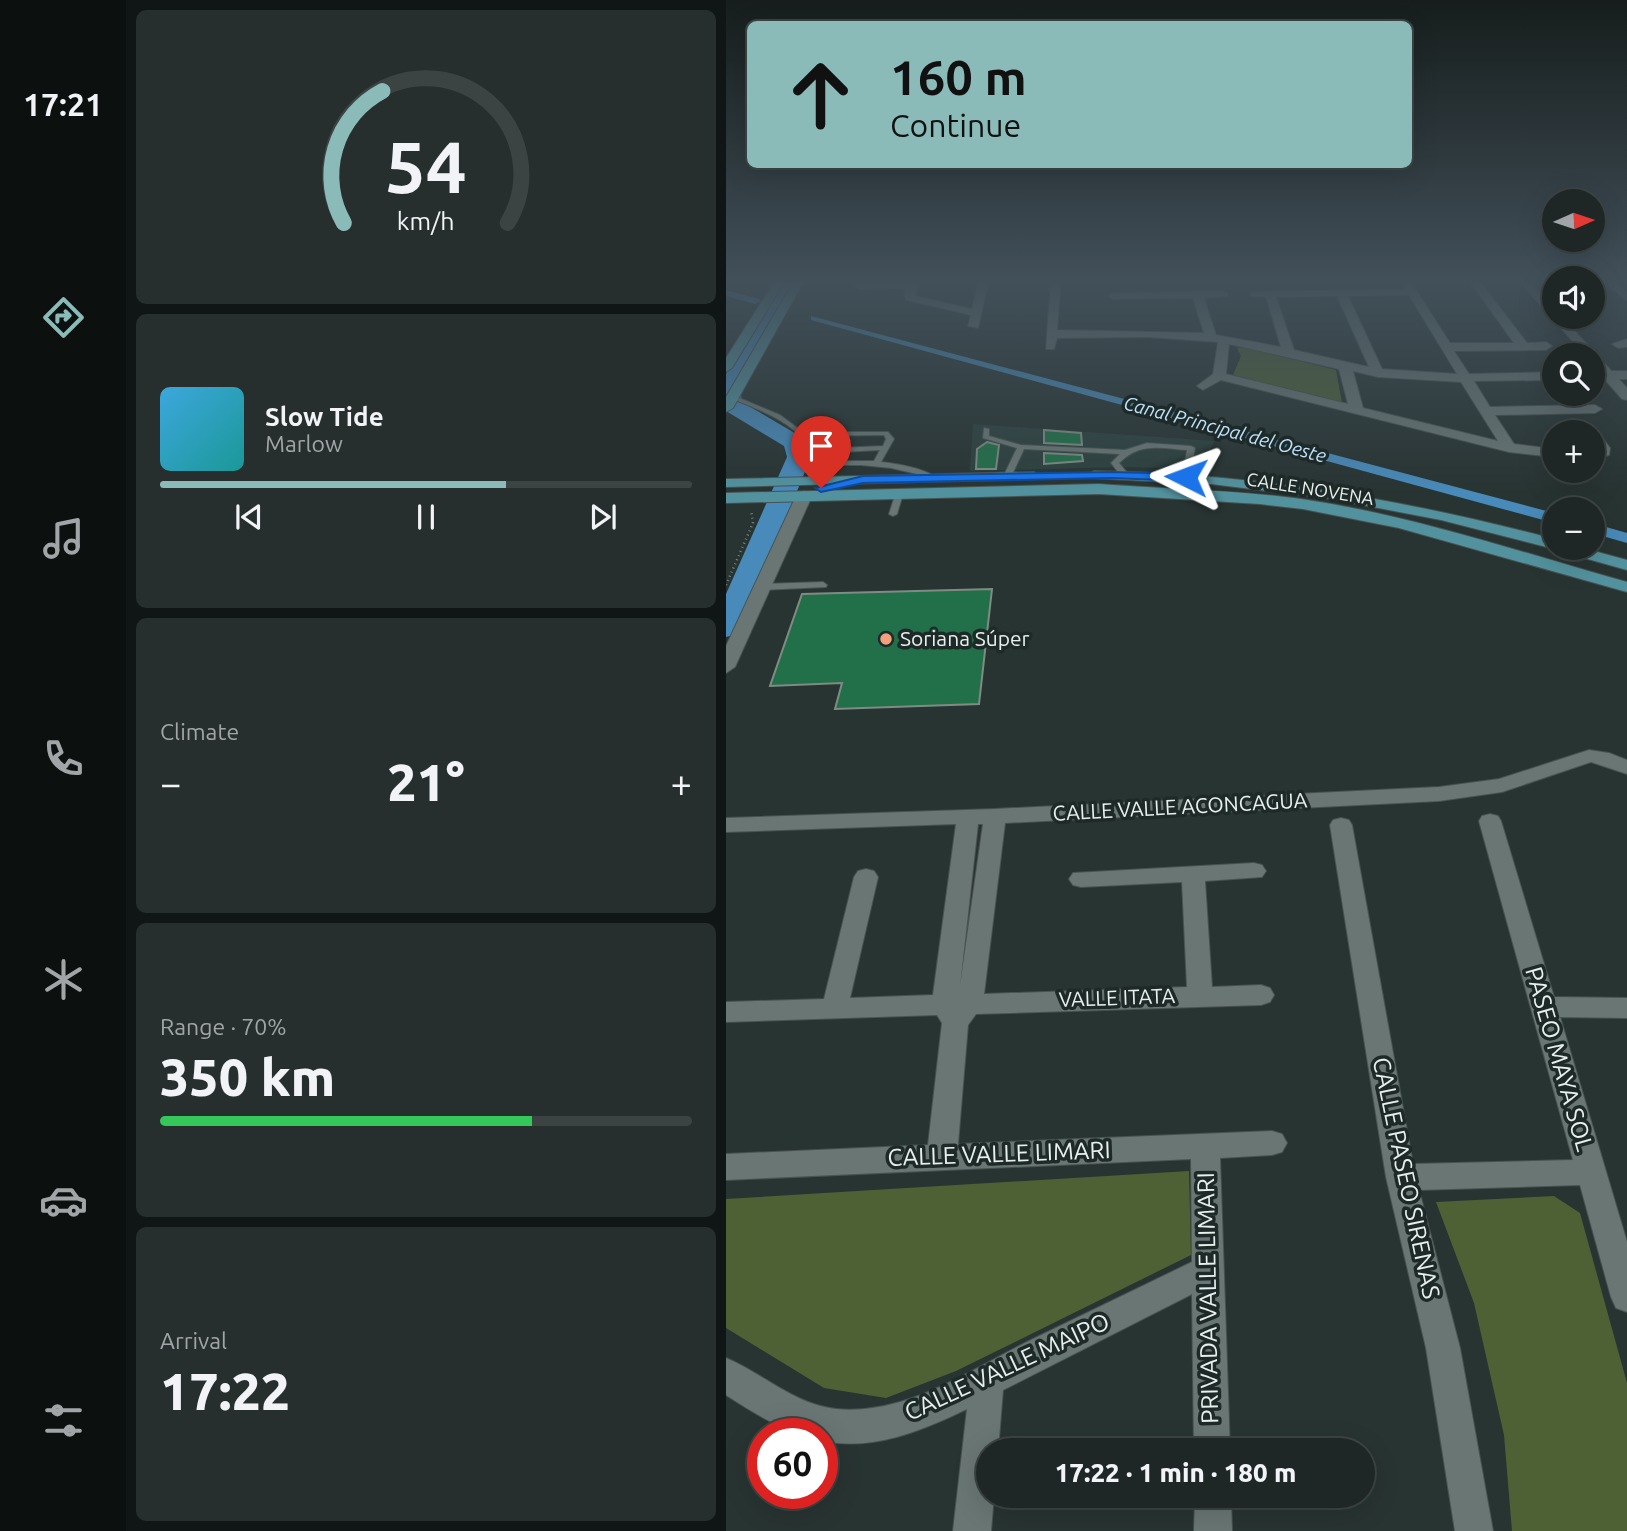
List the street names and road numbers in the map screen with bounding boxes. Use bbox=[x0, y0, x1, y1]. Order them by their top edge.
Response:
street label: CALLE NOVENA bbox=[1245, 468, 1375, 508]
street label: CALLE VALLE ACONCAGUA bbox=[1052, 787, 1308, 825]
street label: PASEO MAYA SOL bbox=[1520, 964, 1599, 1154]
street label: VALLE ITATA bbox=[1058, 983, 1176, 1011]
street label: CALLE PASEO SIRENAS bbox=[1368, 1055, 1445, 1301]
street label: CALLE VALLE LIMARI bbox=[887, 1136, 1111, 1171]
street label: PRIVADA VALLE LIMARI bbox=[1192, 1172, 1223, 1424]
street label: CALLE VALLE MAIPO bbox=[900, 1307, 1113, 1426]

